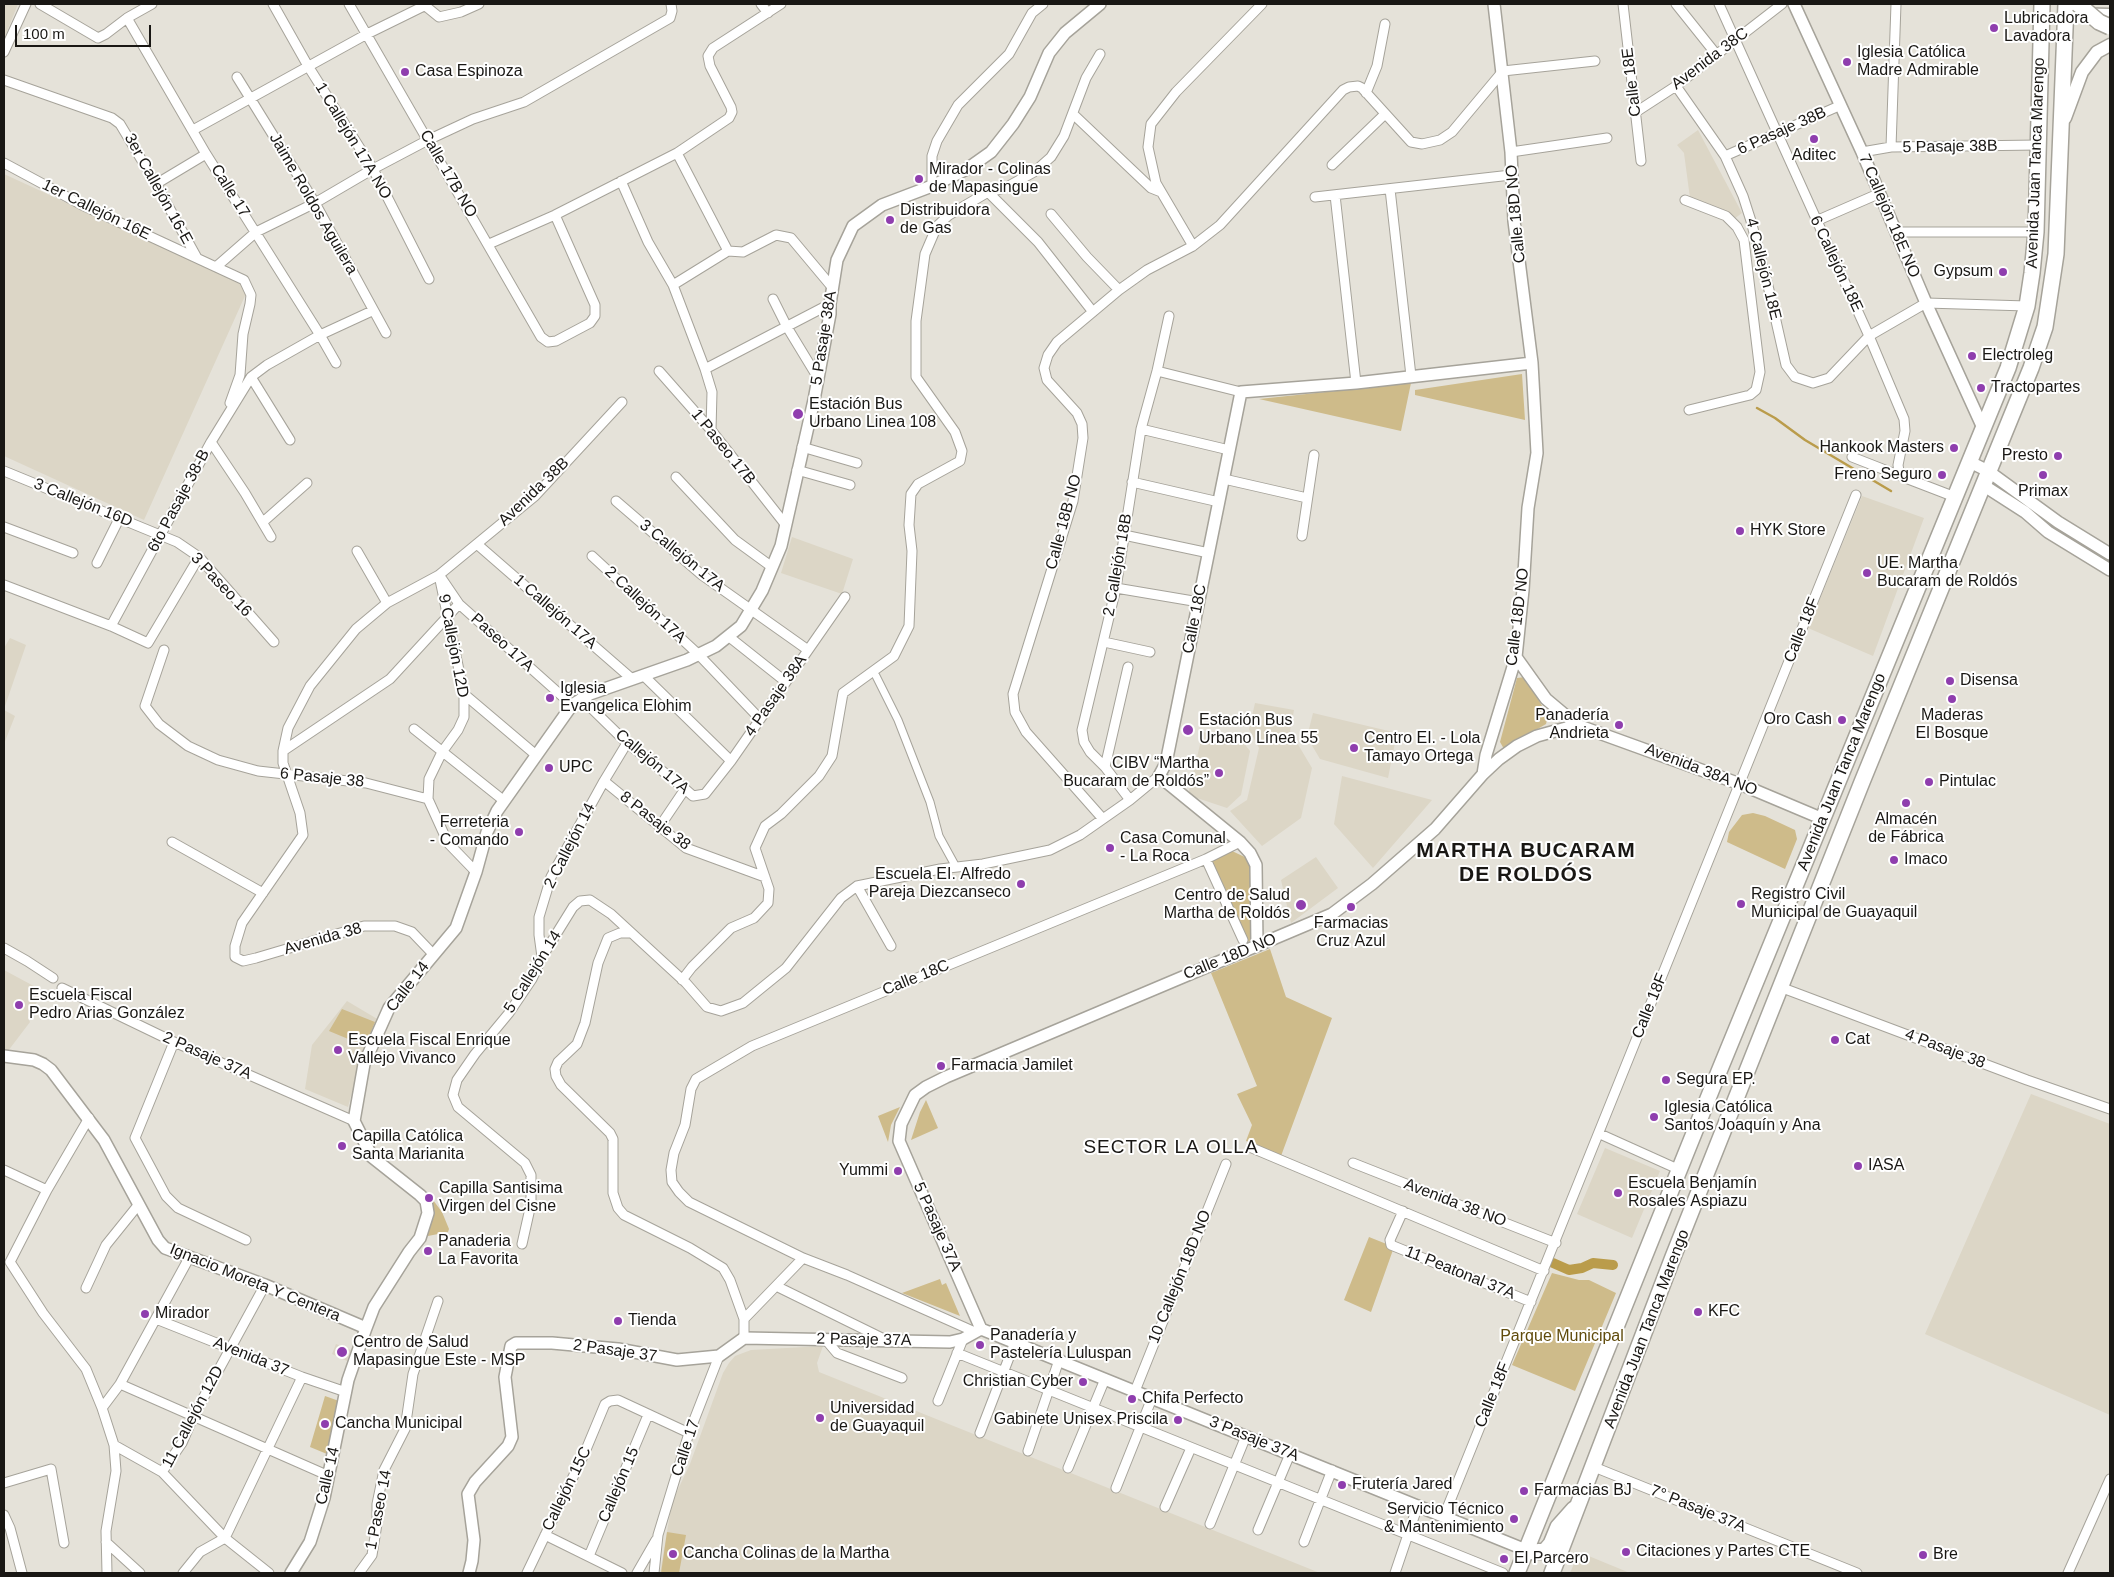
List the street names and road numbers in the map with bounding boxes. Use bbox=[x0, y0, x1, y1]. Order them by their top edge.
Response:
street label: Avenida 38C bbox=[1668, 24, 1752, 94]
street label: Calle 18E bbox=[1618, 46, 1646, 118]
street label: Avenida Juan Tanca Marengo bbox=[2023, 57, 2049, 269]
street label: 1 Callejón 17A NO bbox=[311, 79, 395, 203]
street label: 6 Pasaje 38B bbox=[1735, 103, 1829, 159]
street label: Calle 17B NO bbox=[415, 127, 481, 221]
street label: 3er Callejón 16-E bbox=[120, 130, 196, 248]
street label: Jaime Roldos Aguilera bbox=[265, 130, 361, 278]
street label: 5 Pasaje 38B bbox=[1902, 137, 1998, 157]
street label: 7 Callejón 18E NO bbox=[1854, 151, 1924, 281]
street label: Calle 17 bbox=[206, 161, 254, 221]
street label: Calle 18D NO bbox=[1502, 164, 1530, 264]
street label: 1er Callejón 16E bbox=[39, 175, 153, 245]
street label: 6 Callejón 18E bbox=[1805, 213, 1867, 315]
street label: 4 Callejón 18E bbox=[1741, 216, 1785, 322]
street label: 5 Pasaje 38A bbox=[807, 289, 841, 387]
street label: 1 Paseo 17B bbox=[687, 405, 759, 489]
street label: 6to Pasaje 38-B bbox=[144, 446, 214, 556]
street label: Avenida 38B bbox=[495, 454, 573, 530]
street label: Calle 18B NO bbox=[1042, 472, 1086, 572]
street label: 3 Callejón 16D bbox=[31, 474, 135, 532]
street label: 2 Callejón 18B bbox=[1100, 512, 1136, 618]
street label: 3 Callejón 17A bbox=[636, 516, 728, 596]
street label: 3 Paseo 16 bbox=[186, 549, 256, 621]
street label: 2 Callejón 17A bbox=[600, 562, 690, 648]
street label: Calle 18D NO bbox=[1502, 567, 1534, 667]
street label: 1 Callejón 17A bbox=[509, 571, 601, 653]
street label: Calle 18C bbox=[1179, 583, 1211, 655]
street label: 9 Callejón 12D bbox=[434, 593, 472, 699]
street label: Calle 18F bbox=[1780, 595, 1824, 665]
street label: Paseo 17A bbox=[466, 610, 538, 676]
street label: 4 Pasaje 38A bbox=[741, 652, 811, 740]
street label: Avenida Juan Tanca Marengo bbox=[1794, 670, 1890, 874]
street label: Callejón 17A bbox=[611, 725, 693, 799]
street label: Avenida 38A NO bbox=[1642, 740, 1760, 800]
street label: 6 Pasaje 38 bbox=[279, 764, 365, 792]
street label: 8 Pasaje 38 bbox=[616, 787, 694, 855]
street label: 2 Callejón 14 bbox=[540, 800, 600, 892]
street label: Avenida 38 bbox=[282, 919, 364, 959]
street label: 5 Callejón 14 bbox=[500, 927, 566, 1017]
street label: Calle 18D NO bbox=[1181, 930, 1279, 984]
street label: Calle 18C bbox=[880, 956, 952, 1000]
street label: Calle 14 bbox=[382, 958, 434, 1016]
street label: Calle 18F bbox=[1628, 971, 1672, 1041]
street label: 4 Pasaje 38 bbox=[1902, 1025, 1988, 1073]
street label: 2 Pasaje 37A bbox=[160, 1028, 254, 1084]
street label: Avenida 38 NO bbox=[1401, 1175, 1509, 1231]
street label: 5 Pasaje 37A bbox=[909, 1180, 965, 1274]
street label: 10 Callejón 18D NO bbox=[1144, 1207, 1216, 1347]
street label: Avenida Juan Tanca Marengo bbox=[1600, 1227, 1694, 1431]
street label: Ignacio Moreta Y Centera bbox=[167, 1240, 343, 1326]
street label: 11 Peatonal 37A bbox=[1402, 1242, 1518, 1304]
street label: 2 Pasaje 37A bbox=[816, 1330, 912, 1350]
street label: Avenida 37 bbox=[210, 1333, 292, 1381]
street label: 2 Pasaje 37 bbox=[572, 1336, 658, 1366]
street label: Calle 18F bbox=[1471, 1360, 1515, 1430]
street label: 11 Callejón 12D bbox=[158, 1363, 228, 1471]
street label: 3 Pasaje 37A bbox=[1206, 1412, 1302, 1466]
street label: Calle 17 bbox=[668, 1417, 704, 1479]
street label: Callejón 15C bbox=[538, 1444, 596, 1534]
street label: Callejón 15 bbox=[595, 1444, 643, 1526]
street label: Calle 14 bbox=[312, 1445, 344, 1507]
street label: 1 Paseo 14 bbox=[362, 1468, 396, 1552]
street label: 7° Pasaje 37A bbox=[1647, 1481, 1749, 1537]

